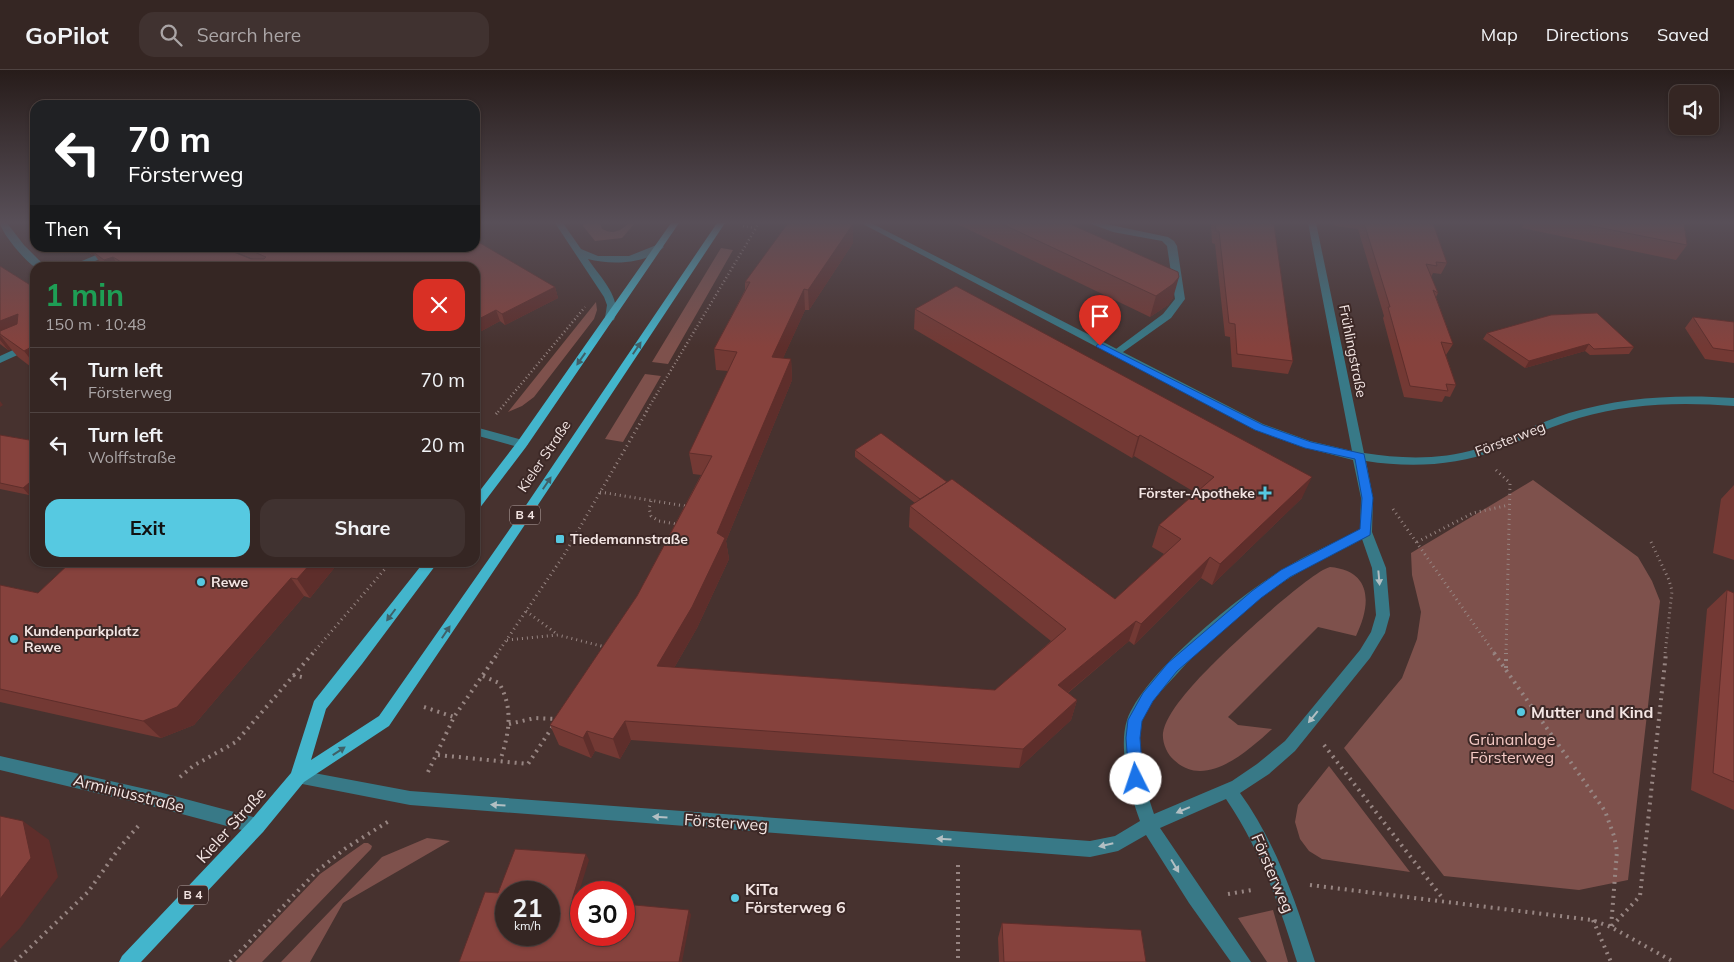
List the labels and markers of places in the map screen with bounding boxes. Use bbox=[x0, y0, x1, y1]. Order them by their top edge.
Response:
pin bbox=[1079, 295, 1121, 346]
place label: Förster-Apotheke bbox=[1138, 484, 1255, 502]
marker: Förster-Apotheke bbox=[1259, 487, 1271, 499]
place label: Tiedemannstraße bbox=[570, 530, 688, 548]
marker: Tiedemannstraße bbox=[554, 533, 566, 545]
place label: Rewe bbox=[211, 573, 248, 591]
marker: Rewe bbox=[195, 576, 207, 588]
place label: Kundenparkplatz Rewe bbox=[24, 622, 139, 656]
marker: Kundenparkplatz Rewe bbox=[8, 633, 20, 645]
place label: Mutter und Kind bbox=[1531, 702, 1653, 722]
marker: Mutter und Kind bbox=[1515, 706, 1527, 718]
place label: KiTa Försterweg 6 bbox=[745, 879, 846, 917]
marker: KiTa Försterweg 6 bbox=[729, 892, 741, 904]

